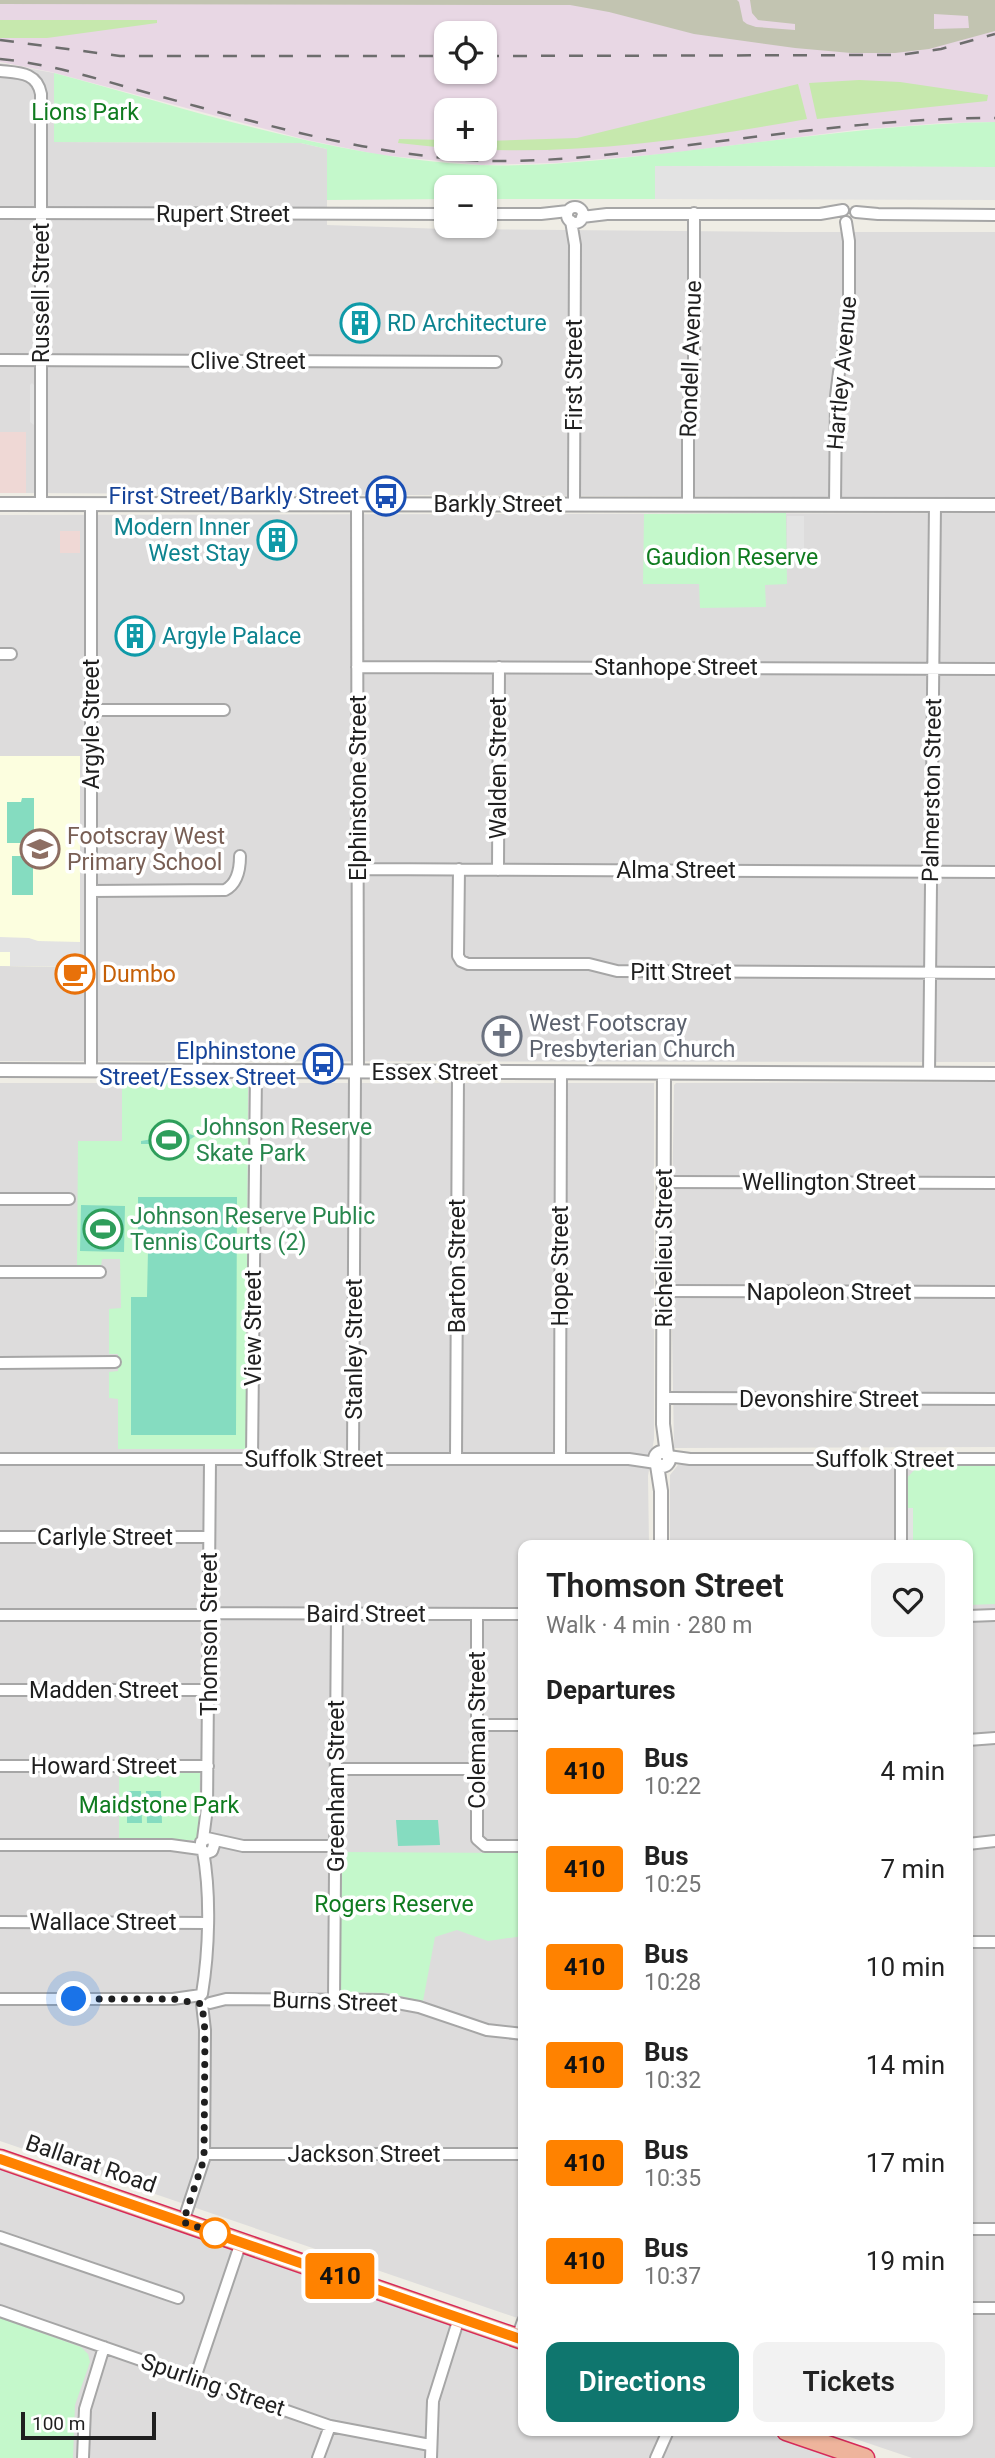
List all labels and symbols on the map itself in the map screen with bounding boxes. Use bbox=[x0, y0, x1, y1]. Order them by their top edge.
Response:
park label: Lions Park bbox=[31, 99, 139, 126]
street label: Rupert Street bbox=[156, 201, 290, 228]
street label: Russell Street bbox=[28, 223, 55, 363]
street label: Rondell Avenue bbox=[675, 280, 707, 438]
street label: Hartley Avenue bbox=[822, 295, 862, 451]
building icon: RD Architecture bbox=[339, 302, 381, 344]
place label: RD Architecture bbox=[387, 310, 547, 337]
street label: First Street bbox=[561, 319, 588, 431]
street label: Clive Street bbox=[190, 348, 306, 375]
bus stop icon: First Street/Barkly Street bbox=[365, 475, 407, 517]
place label: First Street/Barkly Street bbox=[108, 483, 359, 510]
street label: Barkly Street bbox=[433, 491, 563, 518]
place label: Modern Inner West Stay bbox=[114, 514, 250, 567]
building icon: Modern Inner West Stay bbox=[256, 519, 298, 561]
park label: Gaudion Reserve bbox=[646, 544, 818, 571]
building icon: Argyle Palace bbox=[114, 615, 156, 657]
place label: Argyle Palace bbox=[162, 623, 301, 650]
street label: Stanhope Street bbox=[594, 654, 758, 681]
street label: Argyle Street bbox=[78, 659, 105, 789]
street label: Elphinstone Street bbox=[345, 695, 372, 881]
street label: Walden Street bbox=[485, 697, 512, 839]
street label: Palmerston Street bbox=[917, 698, 947, 882]
place label: Footscray West Primary School bbox=[67, 823, 225, 876]
school or university icon: Footscray West Primary School bbox=[19, 828, 61, 870]
street label: Alma Street bbox=[616, 857, 736, 884]
cafe icon: Dumbo bbox=[54, 953, 96, 995]
street label: Pitt Street bbox=[630, 959, 732, 986]
place label: Dumbo bbox=[102, 961, 176, 988]
place label: West Footscray Presbyterian Church bbox=[529, 1010, 735, 1063]
church icon: West Footscray Presbyterian Church bbox=[481, 1015, 523, 1057]
place label: Elphinstone Street/Essex Street bbox=[99, 1038, 296, 1091]
bus stop icon: Elphinstone Street/Essex Street bbox=[302, 1043, 344, 1085]
street label: Essex Street bbox=[372, 1059, 498, 1086]
place label: Johnson Reserve Skate Park bbox=[196, 1114, 372, 1167]
sports icon: Johnson Reserve Skate Park bbox=[148, 1119, 190, 1161]
street label: Richelieu Street bbox=[651, 1168, 678, 1328]
street label: Wellington Street bbox=[742, 1169, 916, 1196]
street label: Barton Street bbox=[444, 1199, 471, 1333]
place label: Johnson Reserve Public Tennis Courts (2) bbox=[130, 1203, 375, 1256]
street label: Hope Street bbox=[547, 1205, 574, 1327]
sports icon: Johnson Reserve Public Tennis Courts (2) bbox=[82, 1208, 124, 1250]
street label: View Street bbox=[240, 1270, 267, 1386]
street label: Stanley Street bbox=[341, 1278, 368, 1420]
street label: Napoleon Street bbox=[747, 1279, 911, 1306]
street label: Devonshire Street bbox=[739, 1386, 919, 1413]
street label: Suffolk Street bbox=[244, 1446, 384, 1473]
street label: Suffolk Street bbox=[815, 1446, 955, 1473]
street label: Carlyle Street bbox=[37, 1524, 173, 1551]
street label: Thomson Street bbox=[196, 1552, 223, 1716]
street label: Baird Street bbox=[306, 1601, 426, 1628]
street label: Coleman Street bbox=[464, 1651, 491, 1809]
street label: Madden Street bbox=[29, 1677, 179, 1704]
street label: Greenham Street bbox=[323, 1700, 350, 1872]
street label: Howard Street bbox=[31, 1753, 177, 1780]
park label: Maidstone Park bbox=[79, 1792, 240, 1819]
park label: Rogers Reserve bbox=[314, 1891, 474, 1918]
street label: Wallace Street bbox=[30, 1909, 176, 1936]
your location bbox=[56, 1981, 91, 2016]
street label: Burns Street bbox=[272, 1986, 398, 2018]
street label: Ballarat Road bbox=[22, 2129, 160, 2199]
street label: Jackson Street bbox=[288, 2141, 440, 2168]
unlabelled marker bbox=[200, 2218, 230, 2248]
line badge: 410 bbox=[300, 2253, 380, 2299]
street label: Spurling Street bbox=[138, 2348, 288, 2422]
scale bar bbox=[21, 2409, 156, 2441]

